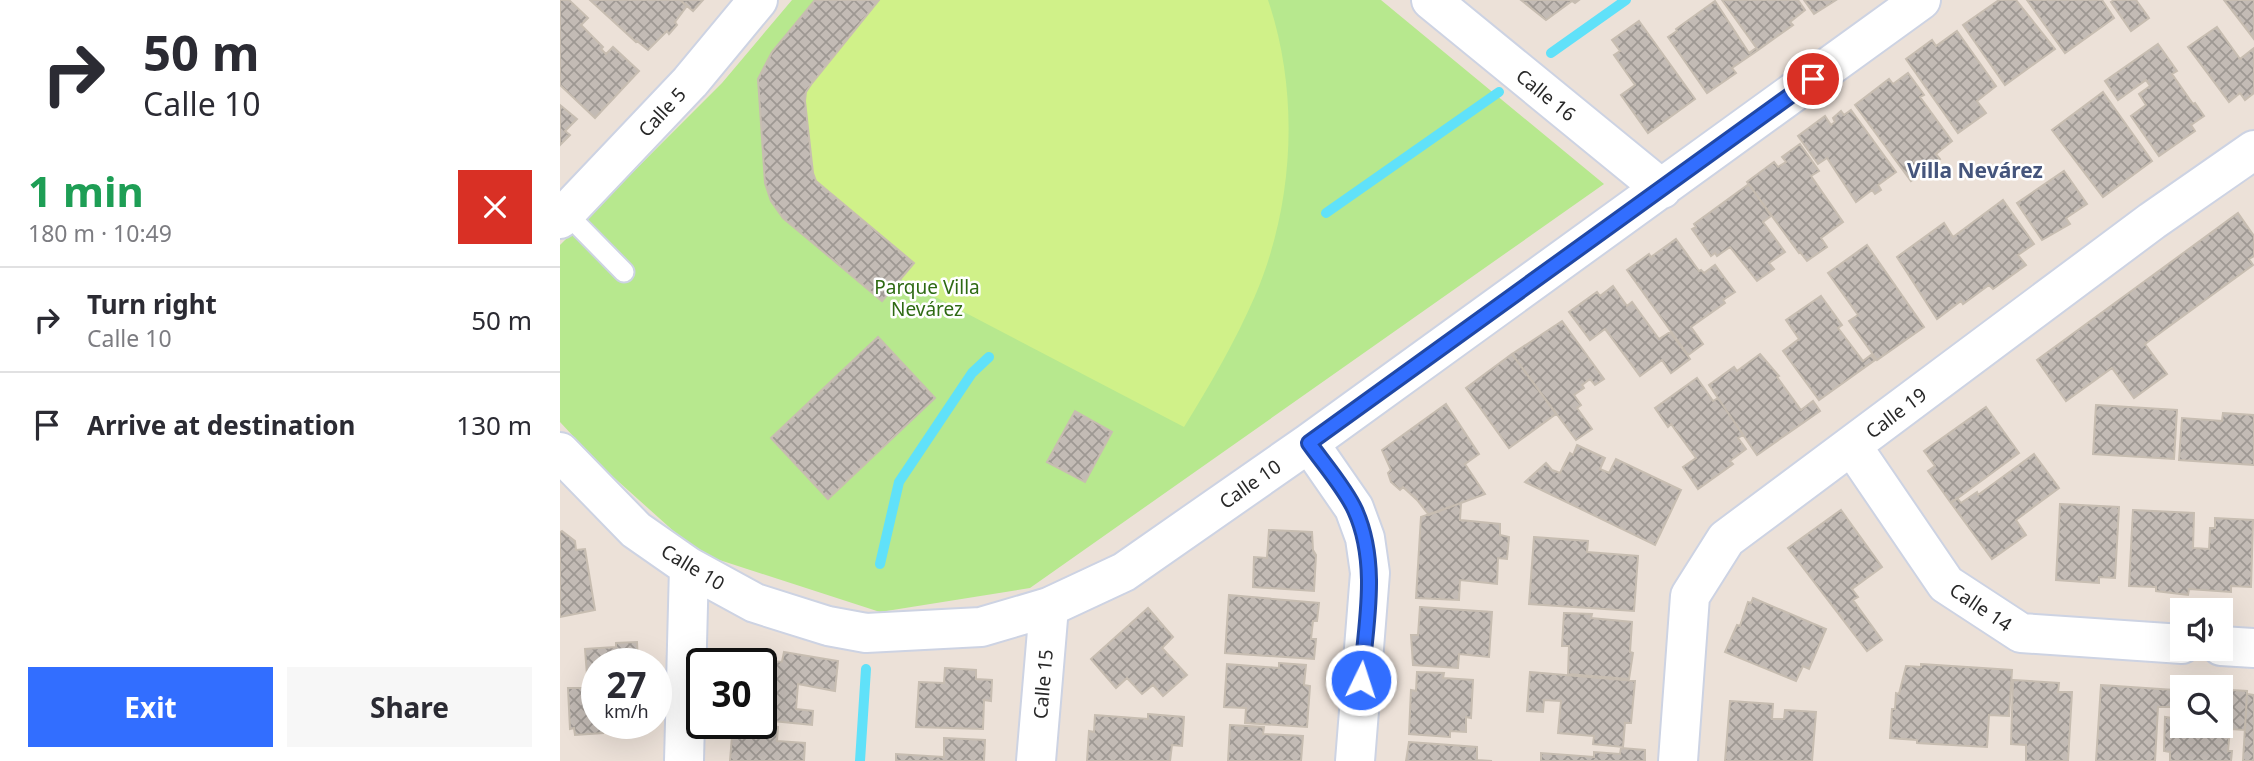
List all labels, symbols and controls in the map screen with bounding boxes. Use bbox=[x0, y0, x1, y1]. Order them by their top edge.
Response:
text: 50 m bbox=[143, 19, 260, 85]
icon: right bbox=[28, 28, 119, 119]
pin bbox=[1783, 49, 1843, 109]
icon: arrive bbox=[1794, 60, 1832, 98]
street label: Calle 16 bbox=[1511, 63, 1581, 127]
text: Calle 10 bbox=[143, 82, 261, 125]
street label: Calle 5 bbox=[632, 82, 692, 142]
district label: Villa Nevárez bbox=[1907, 156, 2043, 184]
text: 1 min bbox=[28, 162, 144, 219]
button: close bbox=[458, 170, 532, 244]
text: 180 m · 10:49 bbox=[28, 217, 172, 249]
park label: Parque Villa Nevárez bbox=[874, 274, 980, 322]
text: Turn right bbox=[87, 286, 217, 322]
icon: right bbox=[28, 301, 66, 339]
text: 50 m bbox=[471, 302, 532, 338]
text: Calle 10 bbox=[87, 322, 172, 354]
street label: Calle 19 bbox=[1860, 382, 1932, 444]
icon: arrive bbox=[28, 406, 66, 444]
text: Arrive at destination bbox=[87, 407, 356, 443]
text: 130 m bbox=[456, 407, 532, 443]
street label: Calle 10 bbox=[1214, 453, 1286, 515]
street label: Calle 10 bbox=[656, 538, 730, 596]
street label: Calle 14 bbox=[1945, 577, 2017, 637]
map controls bbox=[2170, 598, 2233, 738]
button: sound bbox=[2170, 598, 2233, 661]
position arrow bbox=[1324, 643, 1398, 717]
speed limit sign: 30 bbox=[686, 648, 777, 739]
street label: Calle 15 bbox=[1027, 648, 1059, 720]
text: 27 bbox=[606, 661, 647, 708]
button: Exit bbox=[28, 667, 273, 747]
button: Share bbox=[287, 667, 532, 747]
button: search bbox=[2170, 675, 2233, 738]
text: km/h bbox=[604, 699, 649, 723]

